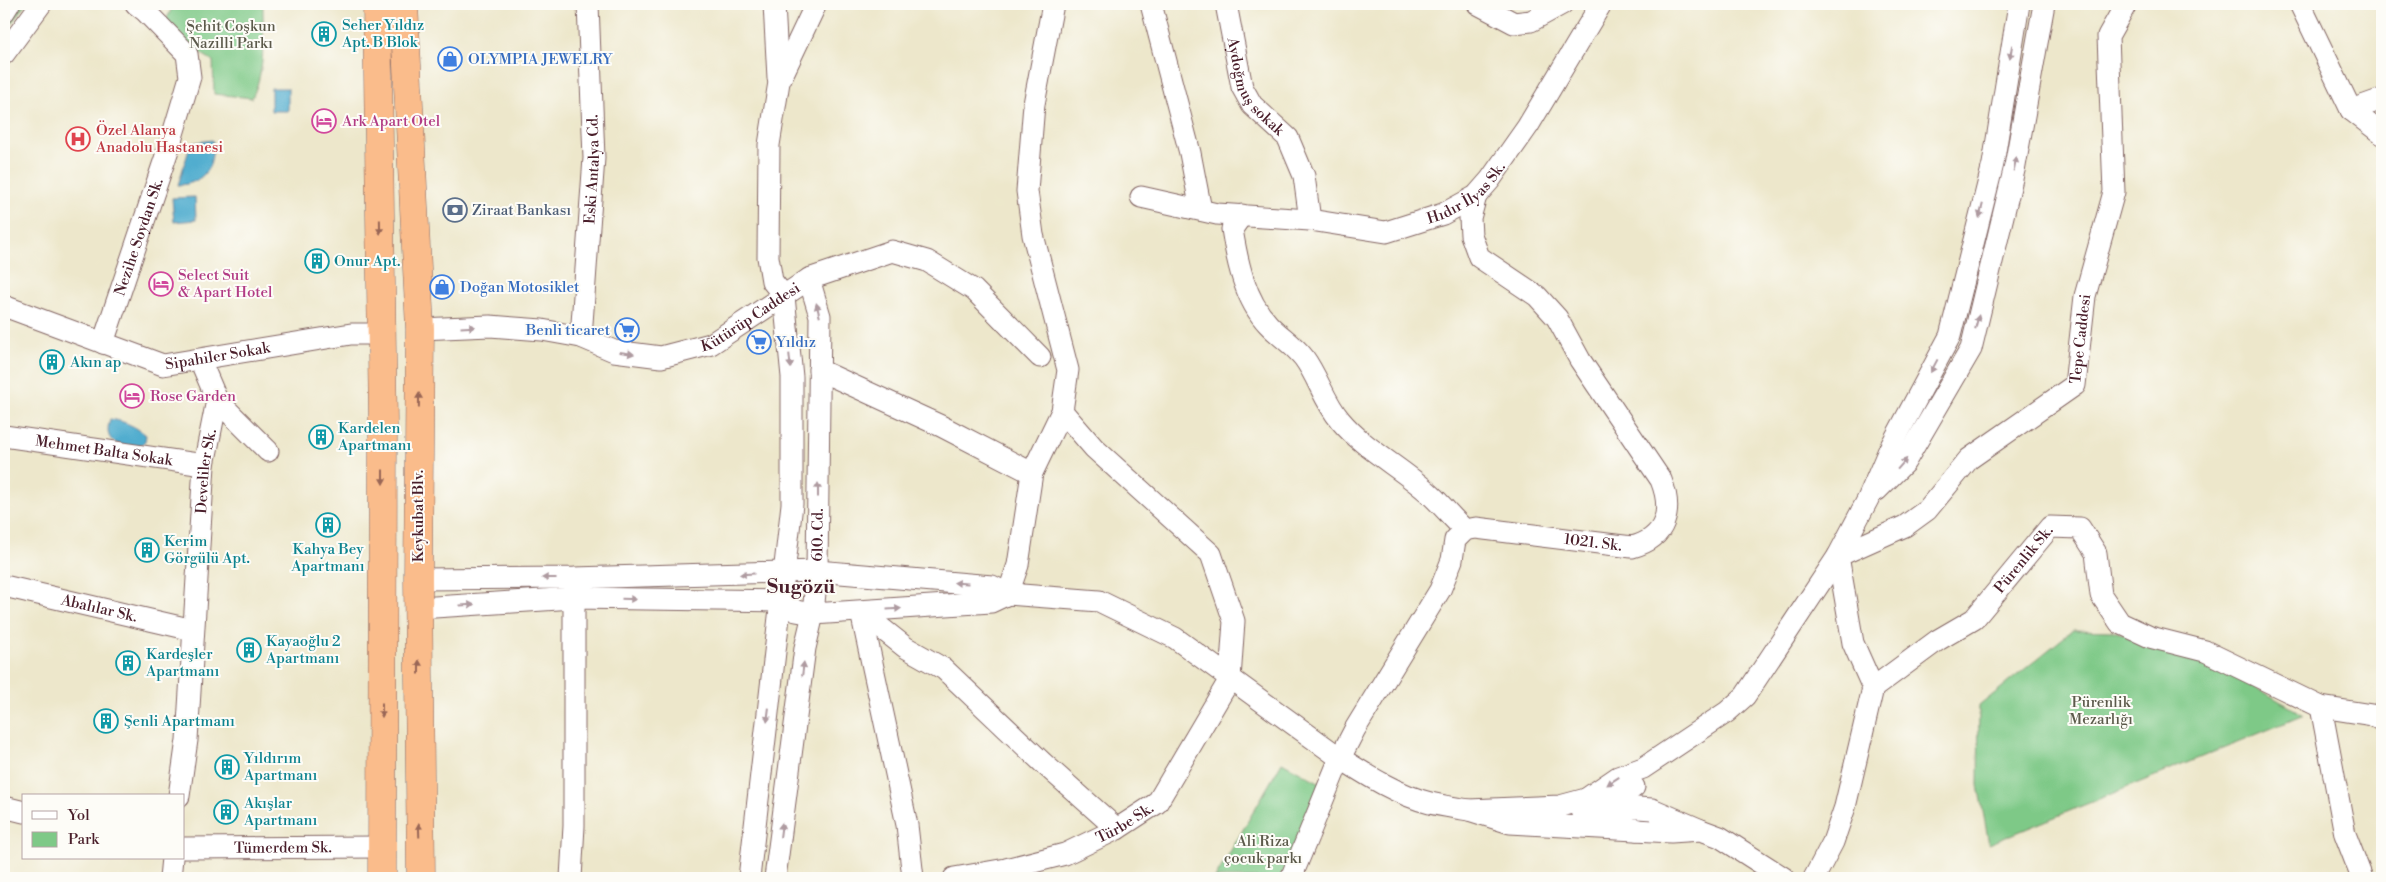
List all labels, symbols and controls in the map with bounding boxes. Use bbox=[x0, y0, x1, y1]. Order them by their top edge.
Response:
place label: Seher Yıldız Apt. B Blok bbox=[341, 16, 424, 52]
park label: Şehit Coşkun Nazilli Parkı bbox=[186, 17, 276, 53]
building icon: Seher Yıldız Apt. B Blok bbox=[311, 21, 337, 47]
street label: Aydoğmuş sokak bbox=[1222, 35, 1289, 141]
one-way arrow bbox=[2007, 44, 2015, 60]
shop icon: OLYMPIA JEWELRY bbox=[437, 46, 463, 72]
place label: OLYMPIA JEWELRY bbox=[468, 50, 613, 69]
hotel icon: Ark Apart Otel bbox=[311, 108, 337, 134]
place label: Ark Apart Otel bbox=[341, 112, 441, 131]
street label: Eski Antalya Cd. bbox=[580, 114, 604, 225]
place label: Özel Alanya Anadolu Hastanesi bbox=[95, 120, 223, 157]
hospital icon: Özel Alanya Anadolu Hastanesi bbox=[65, 126, 91, 152]
one-way arrow bbox=[2012, 155, 2020, 171]
street label: Hıdır İlyas Sk. bbox=[1425, 158, 1510, 228]
street label: Nezihe Soydan Sk. bbox=[111, 176, 168, 298]
bank icon: Ziraat Bankası bbox=[442, 197, 468, 223]
place label: Ziraat Bankası bbox=[472, 201, 571, 220]
one-way arrow bbox=[1977, 204, 1985, 219]
one-way arrow bbox=[376, 220, 384, 236]
building icon: Onur Apt. bbox=[304, 248, 330, 274]
place label: Onur Apt. bbox=[334, 252, 400, 271]
place label: Select Suit & Apart Hotel bbox=[178, 266, 273, 302]
hotel icon: Select Suit & Apart Hotel bbox=[148, 271, 174, 297]
shop icon: Doğan Motosiklet bbox=[429, 274, 455, 300]
place label: Doğan Motosiklet bbox=[460, 278, 580, 297]
street label: Kütürüp Caddesi bbox=[699, 279, 804, 356]
street label: Tepe Caddesi bbox=[2066, 293, 2095, 385]
one-way arrow bbox=[813, 303, 821, 318]
one-way arrow bbox=[1973, 314, 1981, 329]
supermarket icon: Benli ticaret bbox=[614, 317, 640, 343]
place label: Benli ticaret bbox=[525, 321, 611, 340]
one-way arrow bbox=[461, 323, 477, 331]
supermarket icon: Yıldız bbox=[746, 329, 772, 355]
place label: Yıldız bbox=[775, 333, 816, 352]
street label: Sipahiler Sokak bbox=[164, 338, 273, 374]
building icon: Akın ap bbox=[39, 349, 65, 375]
one-way arrow bbox=[619, 349, 635, 357]
place label: Akın ap bbox=[69, 353, 121, 372]
one-way arrow bbox=[786, 354, 794, 370]
one-way arrow bbox=[1930, 359, 1938, 373]
hotel icon: Rose Garden bbox=[119, 383, 145, 409]
place label: Rose Garden bbox=[150, 387, 236, 406]
one-way arrow bbox=[415, 391, 423, 407]
place label: Kardelen Apartmanı bbox=[337, 419, 411, 455]
building icon: Kardelen Apartmanı bbox=[308, 424, 334, 450]
street label: Develiler Sk. bbox=[192, 427, 221, 514]
street label: Mehmet Balta Sokak bbox=[34, 432, 175, 470]
one-way arrow bbox=[1896, 458, 1907, 471]
one-way arrow bbox=[379, 470, 387, 486]
street label: Keykubat Blv. bbox=[409, 470, 428, 562]
one-way arrow bbox=[814, 482, 822, 498]
street label: 610. Cd. bbox=[808, 508, 828, 562]
building icon: Kahya Bey Apartmanı bbox=[315, 512, 341, 538]
street label: Pürenlik Sk. bbox=[1990, 522, 2057, 597]
street label: 1021. Sk. bbox=[1563, 530, 1623, 556]
place label: Kerim Görgülü Apt. bbox=[164, 532, 250, 568]
building icon: Kerim Görgülü Apt. bbox=[134, 537, 160, 563]
place label: Kahya Bey Apartmanı bbox=[290, 540, 365, 576]
one-way arrow bbox=[738, 570, 754, 578]
one-way arrow bbox=[541, 574, 557, 582]
district label: Sugözü bbox=[767, 575, 836, 600]
one-way arrow bbox=[953, 579, 969, 587]
street label: Abalılar Sk. bbox=[58, 590, 139, 627]
one-way arrow bbox=[622, 595, 638, 603]
one-way arrow bbox=[459, 600, 475, 608]
one-way arrow bbox=[886, 605, 902, 613]
place label: Kayaoğlu 2 Apartmanı bbox=[265, 632, 341, 668]
building icon: Kayaoğlu 2 Apartmanı bbox=[236, 637, 262, 663]
place label: Kardeşler Apartmanı bbox=[145, 645, 219, 681]
building icon: Kardeşler Apartmanı bbox=[115, 650, 141, 676]
one-way arrow bbox=[415, 659, 423, 675]
one-way arrow bbox=[799, 660, 807, 676]
park label: Pürenlik Mezarlığı bbox=[2069, 693, 2133, 729]
one-way arrow bbox=[378, 702, 386, 718]
one-way arrow bbox=[764, 707, 772, 723]
building icon: Şenli Apartmanı bbox=[93, 708, 119, 734]
place label: Şenli Apartmanı bbox=[124, 712, 235, 731]
place label: Yıldırım Apartmanı bbox=[243, 749, 317, 785]
building icon: Yıldırım Apartmanı bbox=[214, 754, 240, 780]
one-way arrow bbox=[1606, 776, 1620, 785]
legend bbox=[22, 794, 185, 860]
place label: Akışlar Apartmanı bbox=[243, 794, 317, 830]
building icon: Akışlar Apartmanı bbox=[213, 799, 239, 825]
street label: Türbe Sk. bbox=[1093, 799, 1157, 848]
text: Yol bbox=[67, 806, 90, 825]
one-way arrow bbox=[415, 821, 423, 837]
one-way arrow bbox=[778, 822, 786, 838]
text: Park bbox=[68, 830, 100, 849]
park label: Ali Riza çocuk parkı bbox=[1224, 832, 1302, 868]
street label: Tümerdem Sk. bbox=[234, 838, 332, 858]

